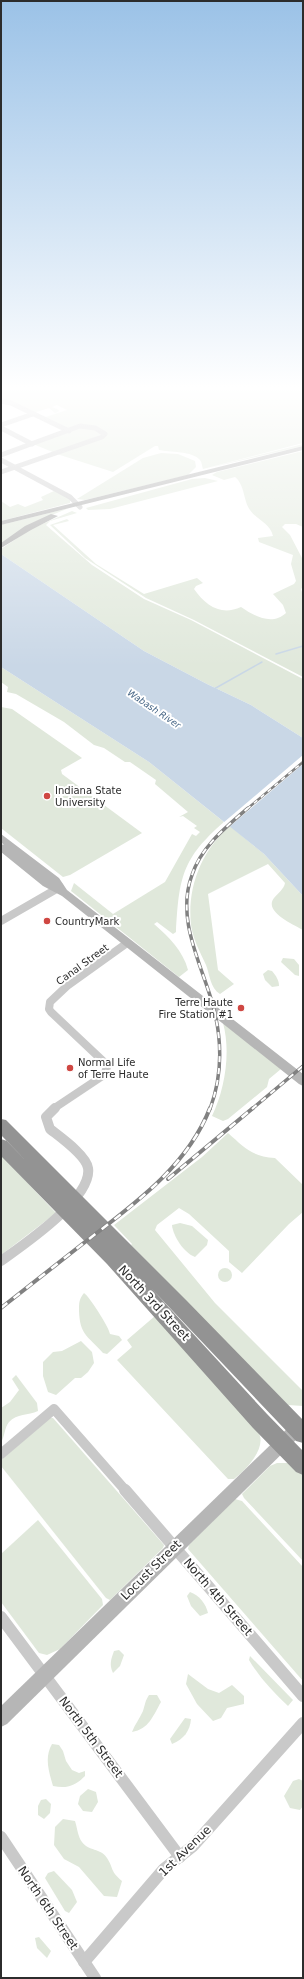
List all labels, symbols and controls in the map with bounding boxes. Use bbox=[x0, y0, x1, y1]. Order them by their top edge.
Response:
water label: Wabash River bbox=[126, 688, 183, 731]
place label: Indiana State University bbox=[55, 785, 122, 808]
marker: Indiana State University bbox=[42, 791, 52, 801]
marker: CountryMark bbox=[42, 916, 52, 926]
place label: CountryMark bbox=[55, 916, 120, 927]
street label: Canal Street bbox=[54, 942, 111, 987]
place label: Terre Haute Fire Station #1 bbox=[159, 997, 233, 1020]
marker: Terre Haute Fire Station #1 bbox=[236, 1003, 246, 1013]
place label: Normal Life of Terre Haute bbox=[78, 1057, 149, 1080]
marker: Normal Life of Terre Haute bbox=[65, 1063, 75, 1073]
street label: North 3rd Street bbox=[116, 1263, 193, 1344]
street label: Locust Street bbox=[118, 1537, 184, 1603]
street label: North 4th Street bbox=[181, 1556, 255, 1639]
street label: North 5th Street bbox=[56, 1694, 126, 1780]
street label: 1st Avenue bbox=[156, 1823, 214, 1879]
street label: North 6th Street bbox=[15, 1864, 81, 1953]

